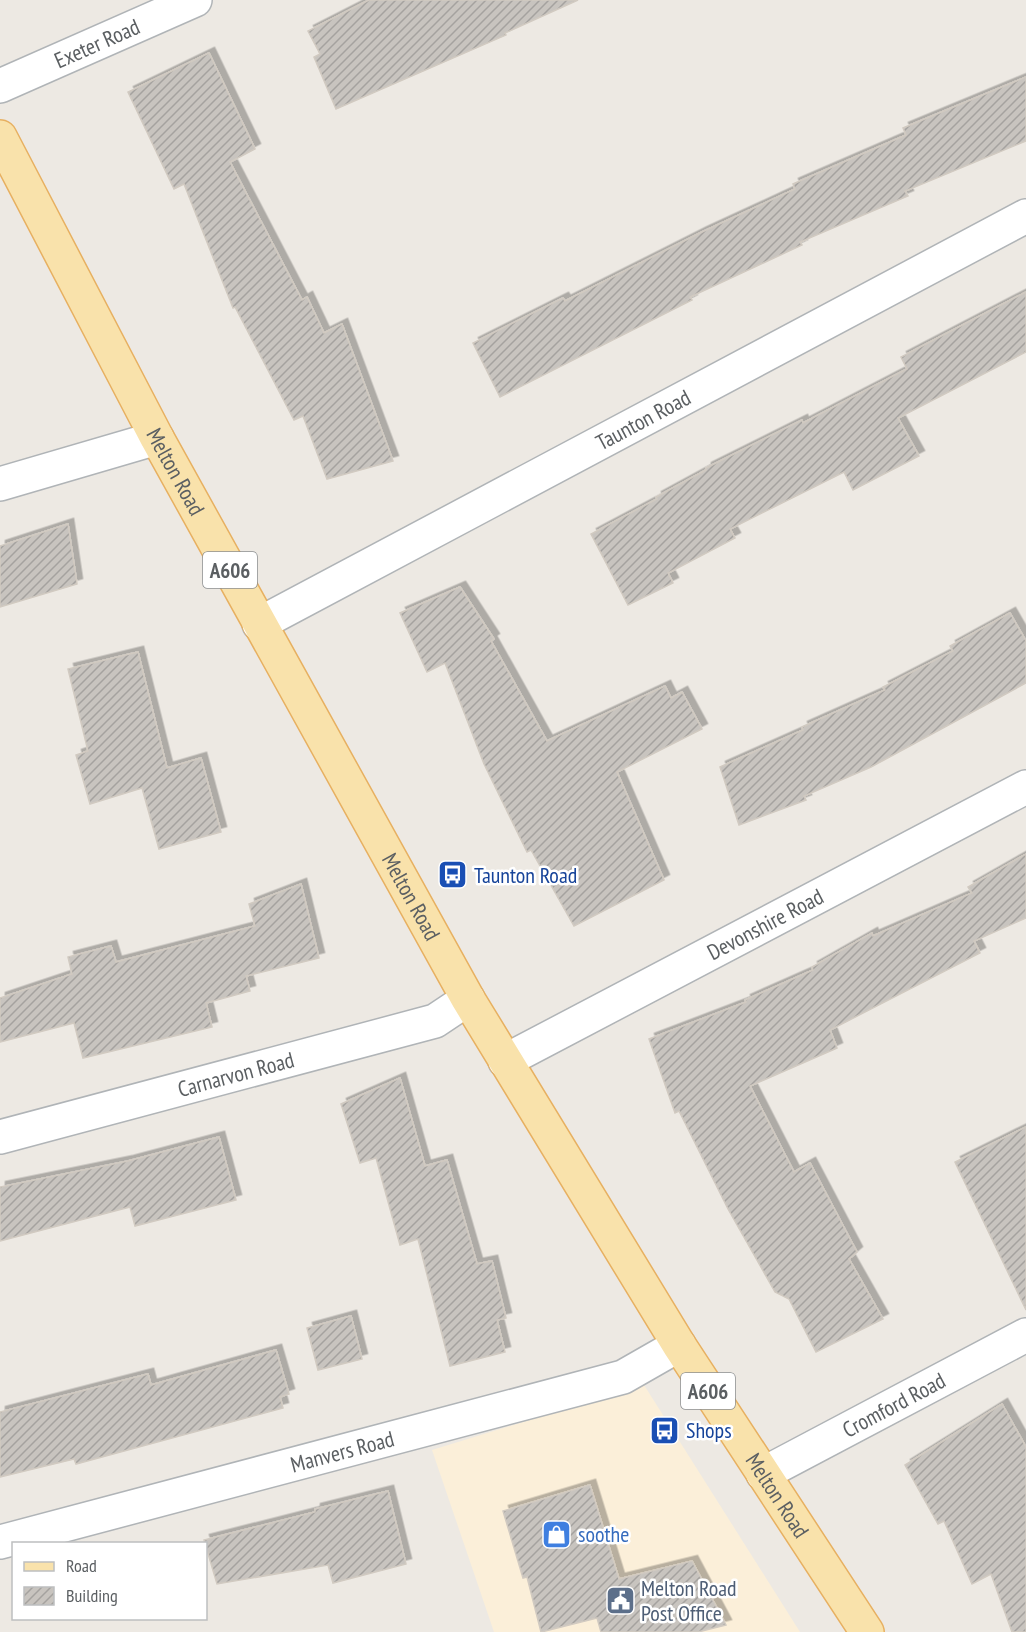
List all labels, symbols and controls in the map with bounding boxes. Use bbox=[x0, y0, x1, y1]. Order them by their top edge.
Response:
street label: Exeter Road bbox=[50, 12, 144, 74]
street label: Taunton Road bbox=[591, 383, 695, 456]
street label: Melton Road bbox=[140, 423, 211, 520]
road number: A606 bbox=[203, 552, 257, 588]
street label: Melton Road bbox=[376, 848, 447, 945]
bus stop icon: Taunton Road bbox=[437, 859, 469, 891]
place label: Taunton Road bbox=[474, 861, 577, 889]
street label: Devonshire Road bbox=[702, 882, 828, 966]
street label: Carnarvon Road bbox=[175, 1045, 297, 1103]
street label: Cromford Road bbox=[838, 1366, 950, 1443]
road number: A606 bbox=[681, 1373, 735, 1409]
bus stop icon: Shops bbox=[649, 1414, 681, 1446]
place label: Shops bbox=[686, 1416, 732, 1444]
street label: Manvers Road bbox=[287, 1424, 397, 1478]
street label: Melton Road bbox=[740, 1448, 815, 1543]
shop icon: soothe bbox=[541, 1518, 573, 1550]
place label: soothe bbox=[578, 1520, 629, 1548]
legend bbox=[12, 1542, 207, 1620]
text: Road bbox=[66, 1554, 97, 1577]
place label: Melton Road Post Office bbox=[641, 1574, 736, 1627]
text: Building bbox=[66, 1584, 118, 1607]
public building icon: Melton Road Post Office bbox=[604, 1585, 636, 1617]

